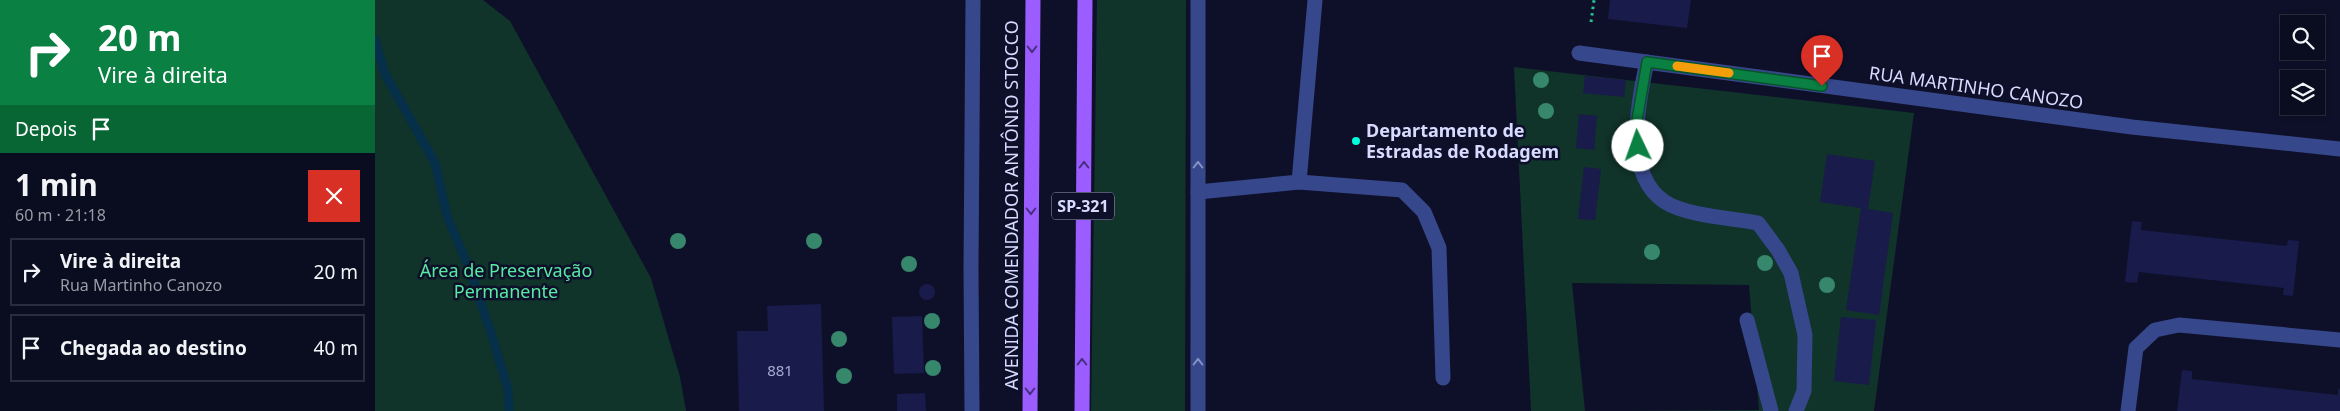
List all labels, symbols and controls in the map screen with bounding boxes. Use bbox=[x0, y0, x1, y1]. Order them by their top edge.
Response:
text: 20 m bbox=[98, 14, 181, 61]
map controls bbox=[2280, 15, 2325, 115]
button: search bbox=[2280, 15, 2325, 60]
icon: right bbox=[15, 20, 80, 85]
street label: AVENIDA COMENDADOR ANTÔNIO STOCCO bbox=[999, 20, 1023, 390]
pin bbox=[1801, 35, 1843, 86]
icon: arrive bbox=[1808, 42, 1836, 70]
one-way arrow bbox=[1027, 45, 1037, 53]
text: Vire à direita bbox=[98, 59, 228, 89]
street label: RUA MARTINHO CANOZO bbox=[1868, 60, 2085, 114]
button: layers bbox=[2280, 70, 2325, 115]
icon: arrive bbox=[87, 115, 115, 143]
text: Depois bbox=[15, 116, 77, 142]
place label: Departamento de Estradas de Rodagem bbox=[1366, 118, 1559, 163]
position arrow bbox=[1611, 119, 1663, 171]
marker: Departamento de Estradas de Rodagem bbox=[1350, 135, 1362, 147]
one-way arrow bbox=[1079, 161, 1089, 168]
one-way arrow bbox=[1193, 161, 1203, 168]
text: 1 min bbox=[15, 164, 98, 205]
button: close bbox=[308, 170, 360, 222]
road number: SP-321 bbox=[1052, 192, 1114, 220]
text: 60 m · 21:18 bbox=[15, 204, 106, 226]
one-way arrow bbox=[1026, 208, 1036, 215]
text: Vire à direita bbox=[60, 248, 181, 274]
icon: right bbox=[17, 258, 45, 286]
park label: Área de Preservação Permanente bbox=[420, 258, 592, 303]
text: 20 m bbox=[314, 259, 358, 285]
text: Rua Martinho Canozo bbox=[60, 274, 222, 296]
icon: arrive bbox=[17, 334, 45, 362]
text: Chegada ao destino bbox=[60, 335, 247, 361]
text: 40 m bbox=[314, 335, 358, 361]
one-way arrow bbox=[1077, 358, 1087, 366]
one-way arrow bbox=[1193, 358, 1203, 366]
house number: 881 bbox=[767, 360, 793, 380]
one-way arrow bbox=[1025, 388, 1035, 395]

